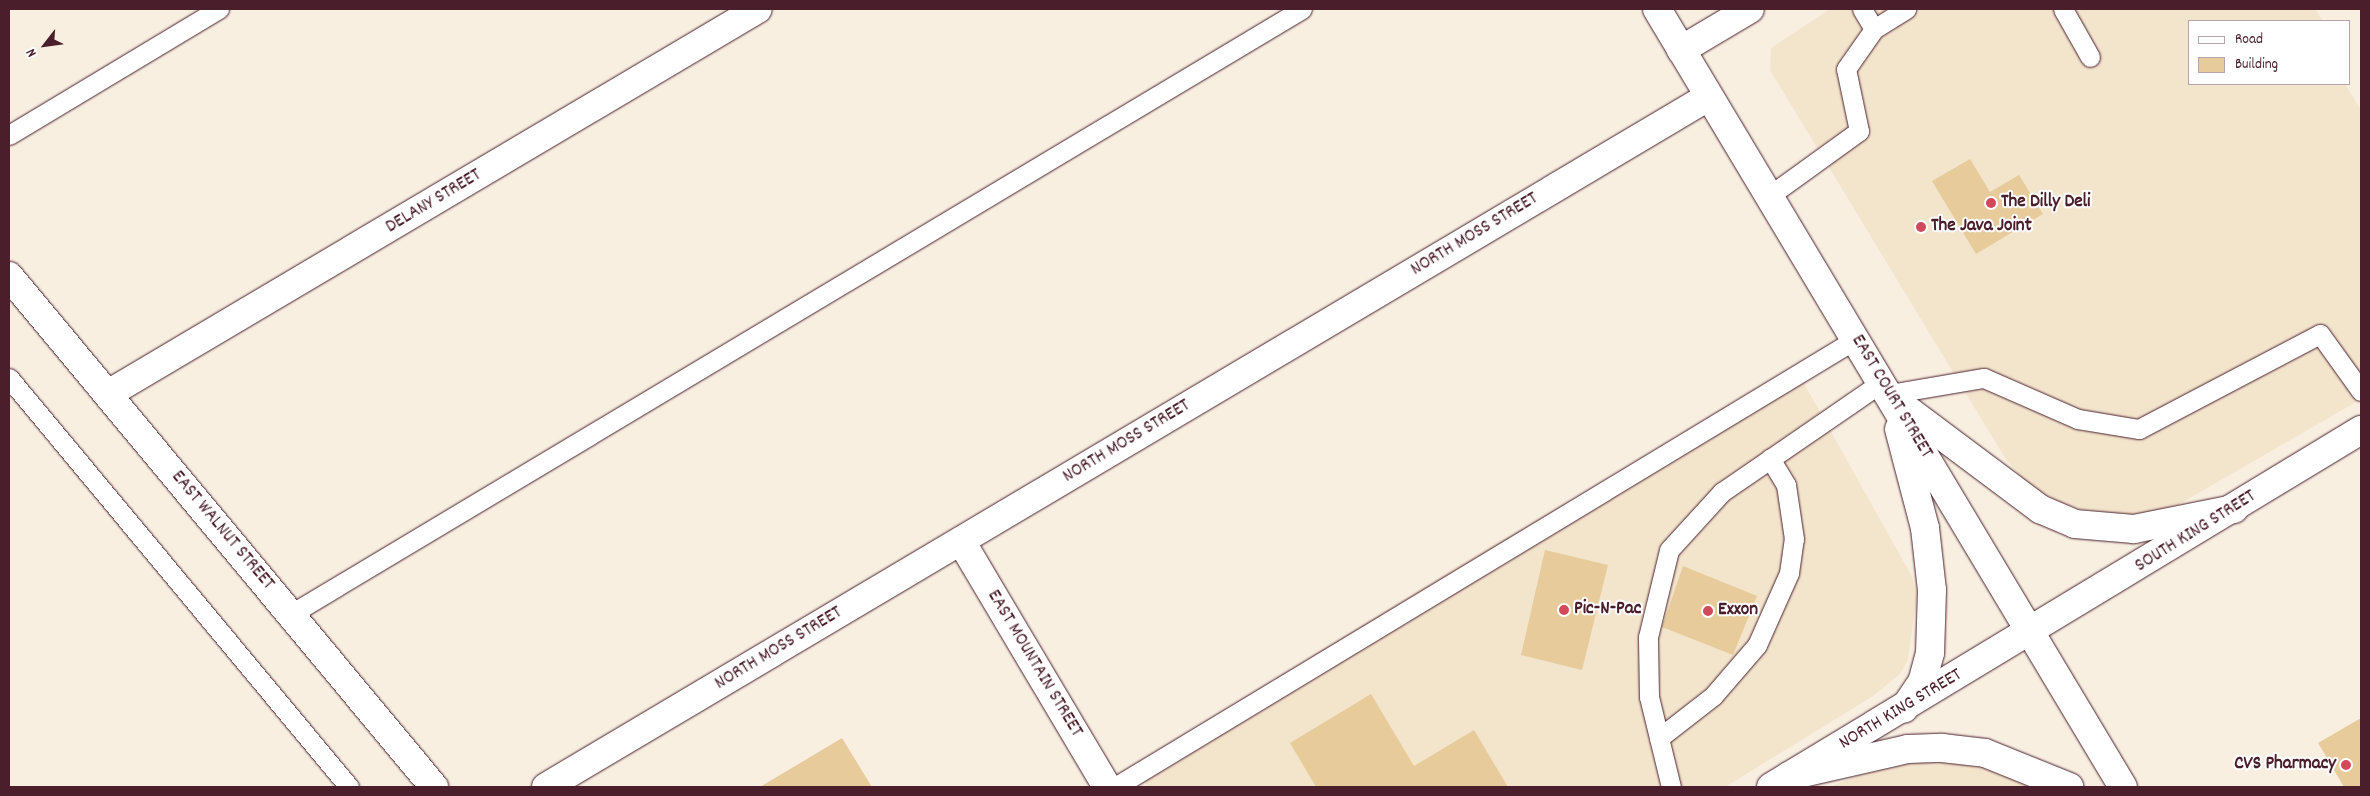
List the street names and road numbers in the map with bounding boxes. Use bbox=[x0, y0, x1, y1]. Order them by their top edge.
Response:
street label: DELANY STREET bbox=[382, 165, 486, 239]
street label: NORTH MOSS STREET bbox=[1407, 188, 1543, 282]
street label: EAST COURT STREET bbox=[1845, 331, 1937, 463]
street label: NORTH MOSS STREET bbox=[1059, 395, 1195, 489]
street label: EAST WALNUT STREET bbox=[165, 467, 279, 595]
street label: SOUTH KING STREET bbox=[2131, 486, 2261, 578]
street label: EAST MOUNTAIN STREET bbox=[981, 586, 1087, 742]
street label: NORTH MOSS STREET bbox=[711, 602, 847, 696]
street label: NORTH KING STREET bbox=[1835, 664, 1967, 756]

